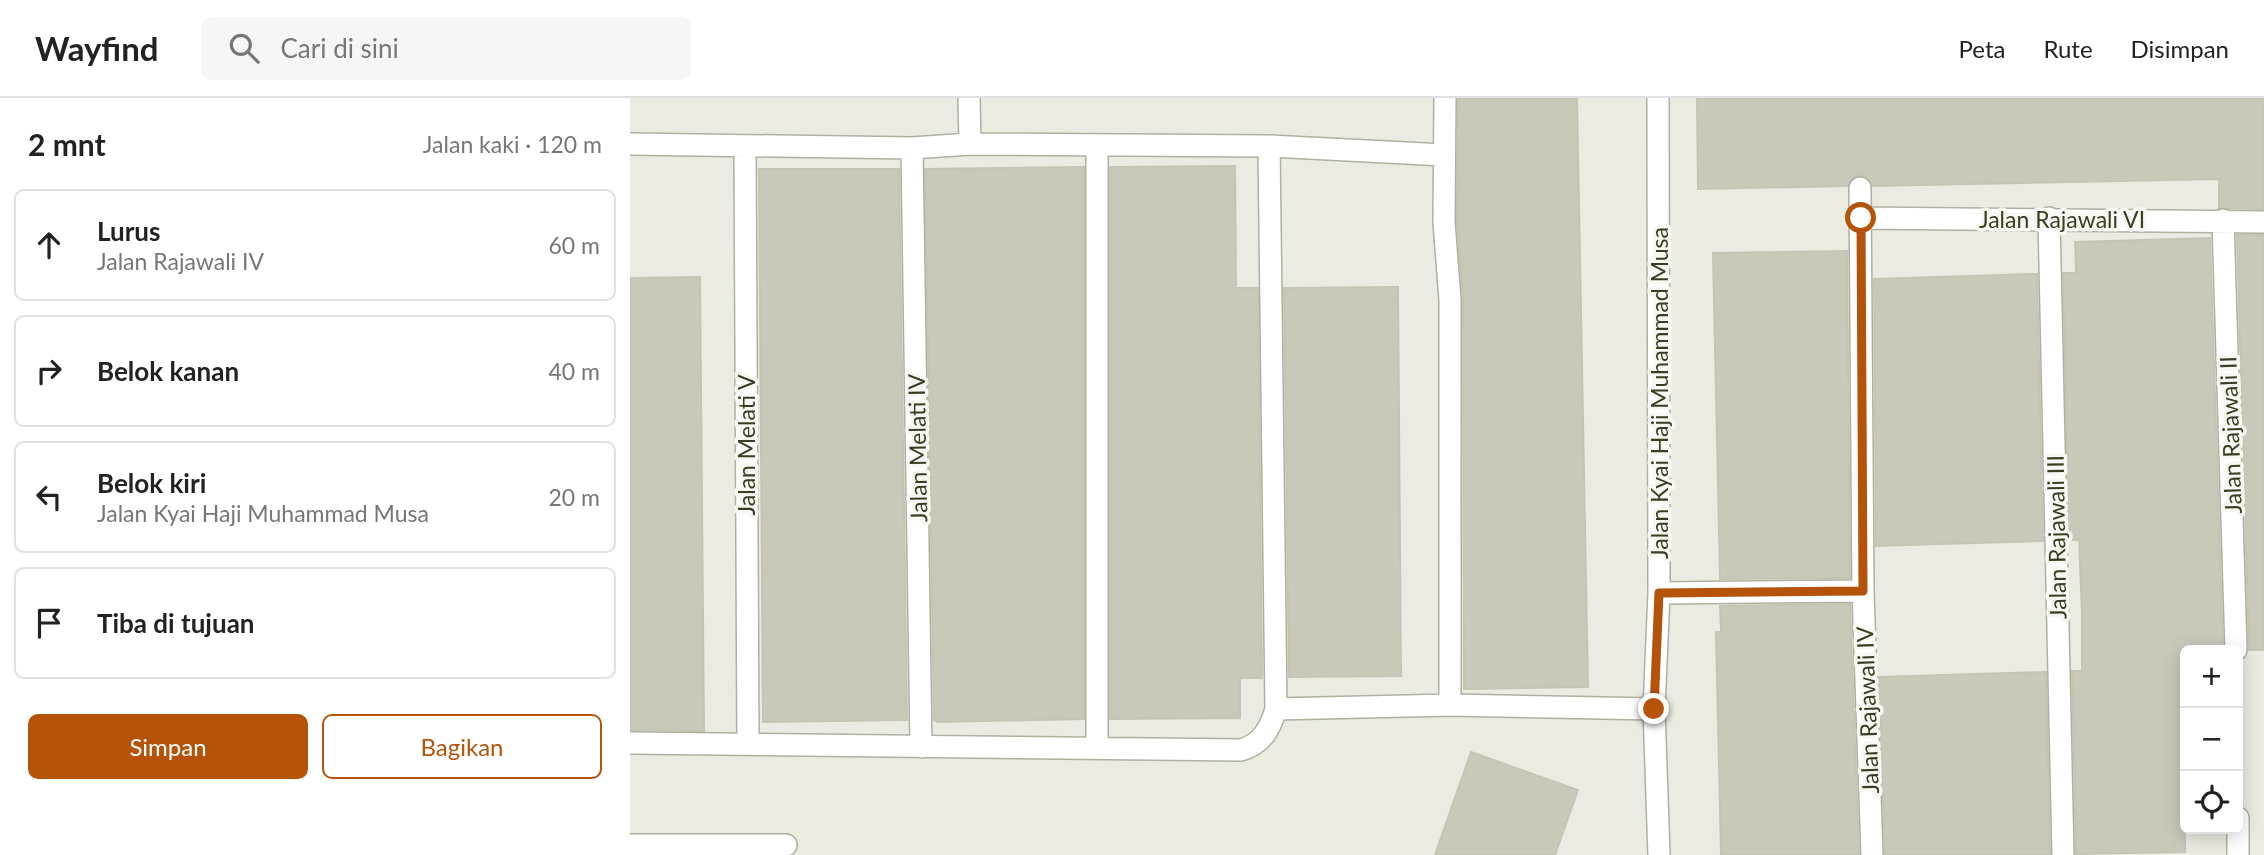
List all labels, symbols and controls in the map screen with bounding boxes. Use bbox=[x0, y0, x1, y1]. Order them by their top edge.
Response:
search box bbox=[201, 17, 691, 80]
text: Wayfind bbox=[35, 28, 159, 68]
icon: search bbox=[225, 29, 263, 67]
text: Cari di sini bbox=[281, 32, 399, 64]
text: Peta bbox=[1959, 34, 2005, 63]
text: Rute bbox=[2043, 34, 2093, 63]
text: Disimpan bbox=[2131, 34, 2229, 63]
text: 2 mnt bbox=[28, 126, 106, 162]
text: Jalan kaki · 120 m bbox=[423, 130, 602, 158]
route start bbox=[1845, 202, 1876, 233]
street label: Jalan Rajawali VI bbox=[1979, 205, 2145, 233]
text: Lurus bbox=[97, 215, 160, 247]
icon: ahead bbox=[30, 226, 68, 264]
street label: Jalan Kyai Haji Muhammad Musa bbox=[1645, 227, 1673, 559]
text: 60 m bbox=[549, 231, 600, 259]
text: Jalan Rajawali IV bbox=[97, 247, 264, 275]
icon: right bbox=[30, 352, 68, 390]
text: Belok kanan bbox=[97, 355, 239, 387]
street label: Jalan Rajawali II bbox=[2213, 356, 2247, 514]
text: 40 m bbox=[549, 357, 600, 385]
street label: Jalan Melati IV bbox=[902, 373, 932, 522]
street label: Jalan Melati V bbox=[732, 374, 760, 515]
street label: Jalan Rajawali III bbox=[2041, 455, 2071, 619]
text: Belok kiri bbox=[97, 467, 206, 499]
icon: left bbox=[30, 478, 68, 516]
text: 20 m bbox=[549, 483, 600, 511]
text: Jalan Kyai Haji Muhammad Musa bbox=[97, 499, 429, 527]
icon: arrive bbox=[30, 604, 68, 642]
text: Tiba di tujuan bbox=[97, 607, 255, 639]
street label: Jalan Rajawali IV bbox=[1850, 626, 1884, 794]
map controls bbox=[2180, 645, 2243, 834]
button: + bbox=[2180, 645, 2243, 708]
route end bbox=[1638, 693, 1669, 724]
button: − bbox=[2180, 708, 2243, 771]
button: Simpan bbox=[28, 714, 308, 779]
button: Bagikan bbox=[322, 714, 602, 779]
button: locate bbox=[2180, 771, 2243, 834]

